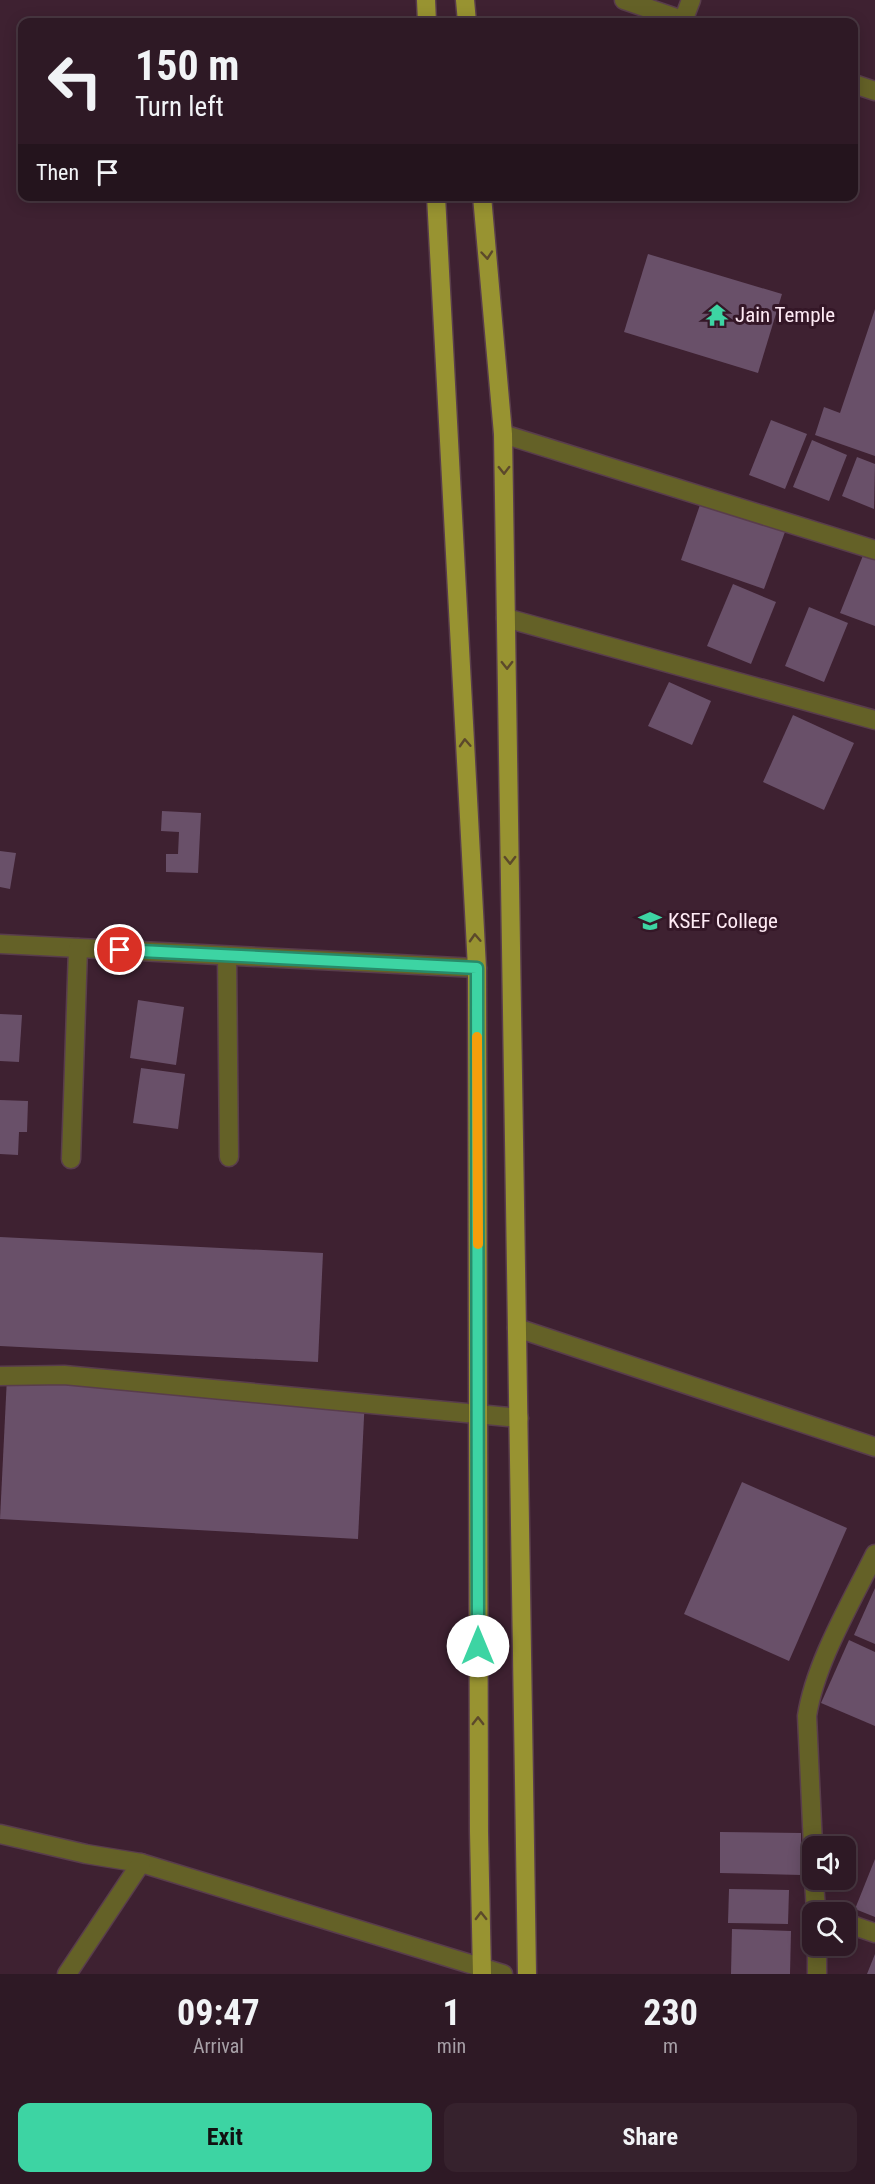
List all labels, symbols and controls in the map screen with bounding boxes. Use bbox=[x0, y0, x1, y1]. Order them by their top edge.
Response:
text: 150 m bbox=[135, 41, 240, 90]
icon: left bbox=[36, 42, 114, 120]
text: Turn left bbox=[135, 91, 224, 123]
icon: arrive bbox=[91, 156, 124, 189]
text: Then bbox=[36, 160, 79, 185]
one-way arrow bbox=[480, 250, 493, 259]
temple icon: Jain Temple bbox=[704, 302, 730, 328]
place label: Jain Temple bbox=[735, 303, 835, 327]
one-way arrow bbox=[498, 466, 510, 475]
one-way arrow bbox=[501, 661, 513, 670]
one-way arrow bbox=[458, 738, 471, 747]
one-way arrow bbox=[504, 856, 516, 865]
school or university icon: KSEF College bbox=[637, 908, 663, 934]
place label: KSEF College bbox=[668, 909, 778, 933]
pin bbox=[94, 924, 145, 975]
icon: arrive bbox=[103, 933, 136, 966]
one-way arrow bbox=[469, 933, 482, 942]
position arrow bbox=[446, 1614, 510, 1678]
one-way arrow bbox=[472, 1716, 484, 1725]
map controls bbox=[802, 1836, 856, 1956]
button: sound bbox=[802, 1836, 856, 1890]
button: search bbox=[802, 1902, 856, 1956]
one-way arrow bbox=[474, 1911, 487, 1920]
text: 09:47 bbox=[177, 1992, 260, 2034]
text: 1 bbox=[442, 1992, 461, 2034]
text: 230 bbox=[643, 1992, 698, 2034]
text: Arrival bbox=[193, 2034, 244, 2058]
text: min bbox=[437, 2034, 466, 2058]
text: m bbox=[663, 2034, 678, 2058]
button: Exit bbox=[18, 2103, 432, 2172]
button: Share bbox=[444, 2103, 857, 2172]

